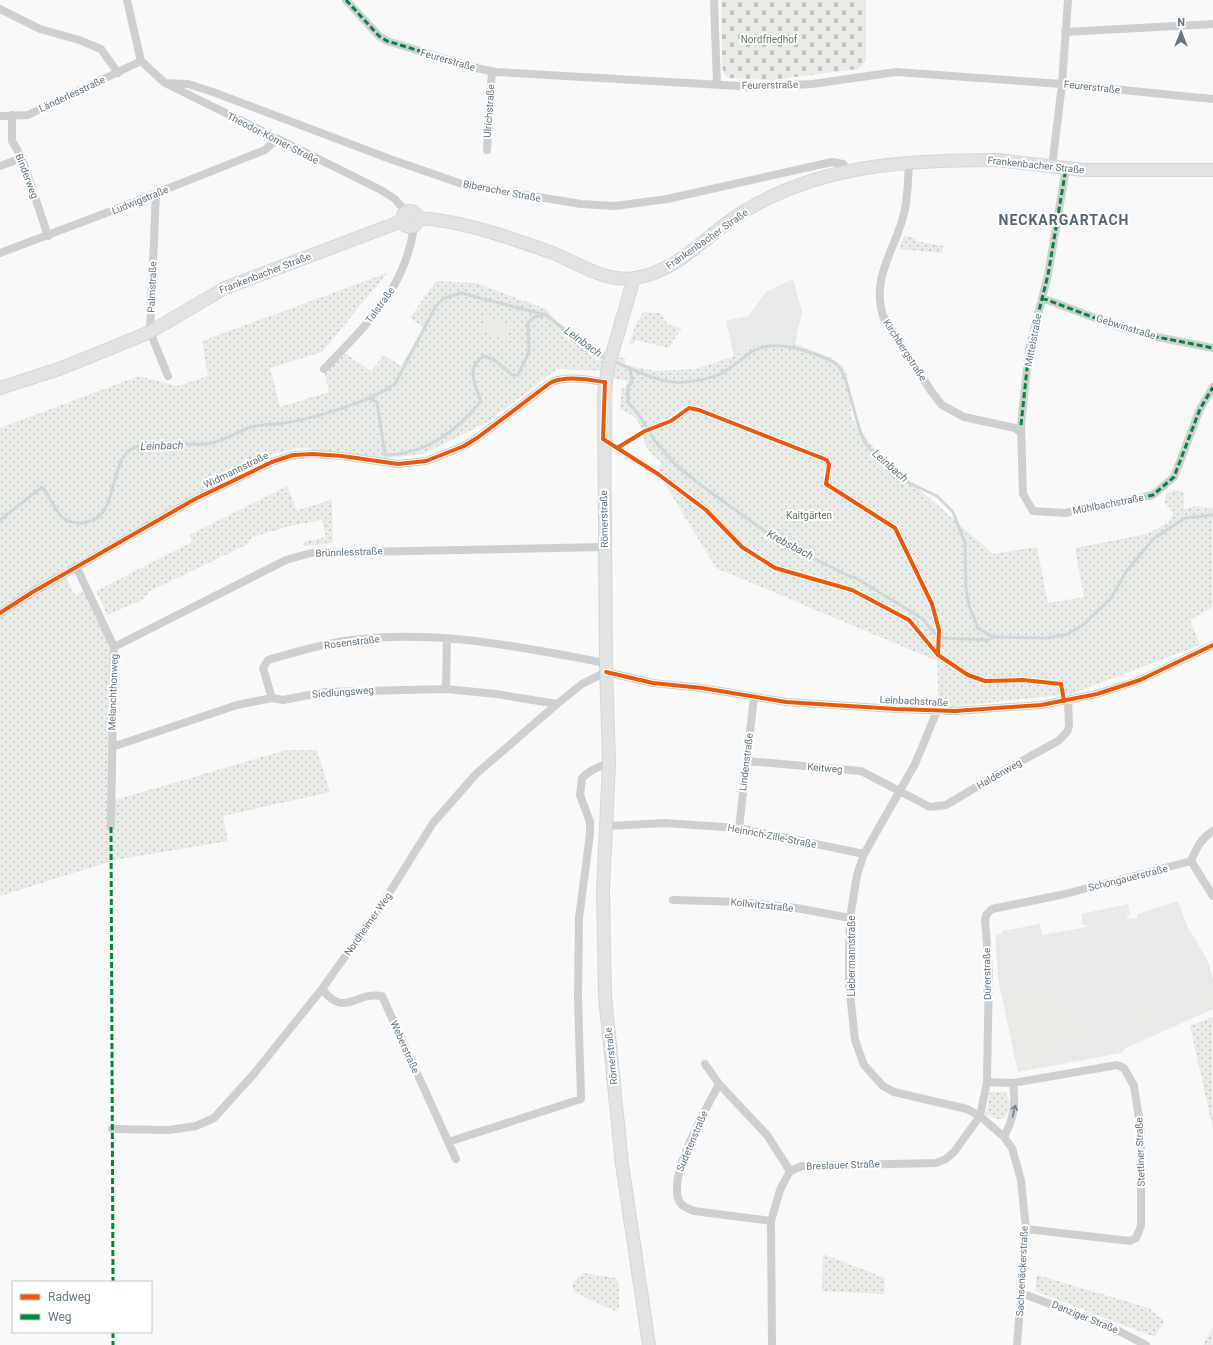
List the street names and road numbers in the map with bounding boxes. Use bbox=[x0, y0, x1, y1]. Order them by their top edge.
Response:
street label: Feurerstraße bbox=[419, 47, 477, 73]
street label: Länderlesstraße bbox=[37, 74, 107, 114]
street label: Feurerstraße bbox=[742, 79, 798, 91]
street label: Feurerstraße bbox=[1063, 79, 1121, 95]
street label: Ulrichstraße bbox=[482, 84, 496, 138]
street label: Theodor-Körner-Straße bbox=[225, 110, 321, 166]
street label: Binderweg bbox=[13, 152, 41, 200]
street label: Frankenbacher Straße bbox=[987, 154, 1085, 176]
street label: Biberacher Straße bbox=[462, 178, 542, 204]
street label: Ludwigstraße bbox=[110, 184, 170, 216]
street label: Frankenbacher Straße bbox=[664, 207, 750, 271]
street label: Frankenbacher Straße bbox=[218, 250, 312, 296]
street label: Palmstraße bbox=[146, 261, 158, 313]
street label: Talstraße bbox=[363, 285, 397, 325]
street label: Mittelstraße bbox=[1022, 313, 1044, 367]
street label: Gebwinstraße bbox=[1095, 313, 1157, 341]
street label: Kirchbergstraße bbox=[881, 317, 929, 383]
street label: Widmannstraße bbox=[202, 450, 270, 490]
street label: Römerstraße bbox=[598, 490, 610, 548]
street label: Mühlbachstraße bbox=[1071, 492, 1145, 516]
street label: Brünnlesstraße bbox=[315, 545, 383, 559]
street label: Rosenstraße bbox=[323, 633, 381, 651]
street label: Melanchthonweg bbox=[106, 654, 120, 730]
street label: Siedlungsweg bbox=[312, 684, 374, 700]
street label: Leinbachstraße bbox=[879, 694, 949, 708]
street label: Lindenstraße bbox=[737, 732, 755, 792]
street label: Haldenweg bbox=[975, 757, 1023, 791]
street label: Keitweg bbox=[807, 761, 843, 775]
street label: Heinrich-Zille-Straße bbox=[727, 822, 817, 850]
street label: Schongauerstraße bbox=[1087, 863, 1169, 893]
street label: Nordheimer Weg bbox=[342, 890, 394, 958]
street label: Kollwitzstraße bbox=[730, 896, 794, 914]
street label: Liebermannstraße bbox=[846, 916, 857, 997]
street label: Dürerstraße bbox=[981, 948, 993, 1000]
street label: Weberstraße bbox=[388, 1019, 422, 1075]
street label: Römerstraße bbox=[603, 1027, 619, 1085]
street label: Sudetenstraße bbox=[674, 1109, 710, 1173]
street label: Stettiner Straße bbox=[1133, 1117, 1147, 1187]
street label: Breslauer Straße bbox=[806, 1158, 880, 1172]
street label: Sachsenäckerstraße bbox=[1014, 1225, 1030, 1317]
street label: Danziger Straße bbox=[1050, 1299, 1120, 1335]

